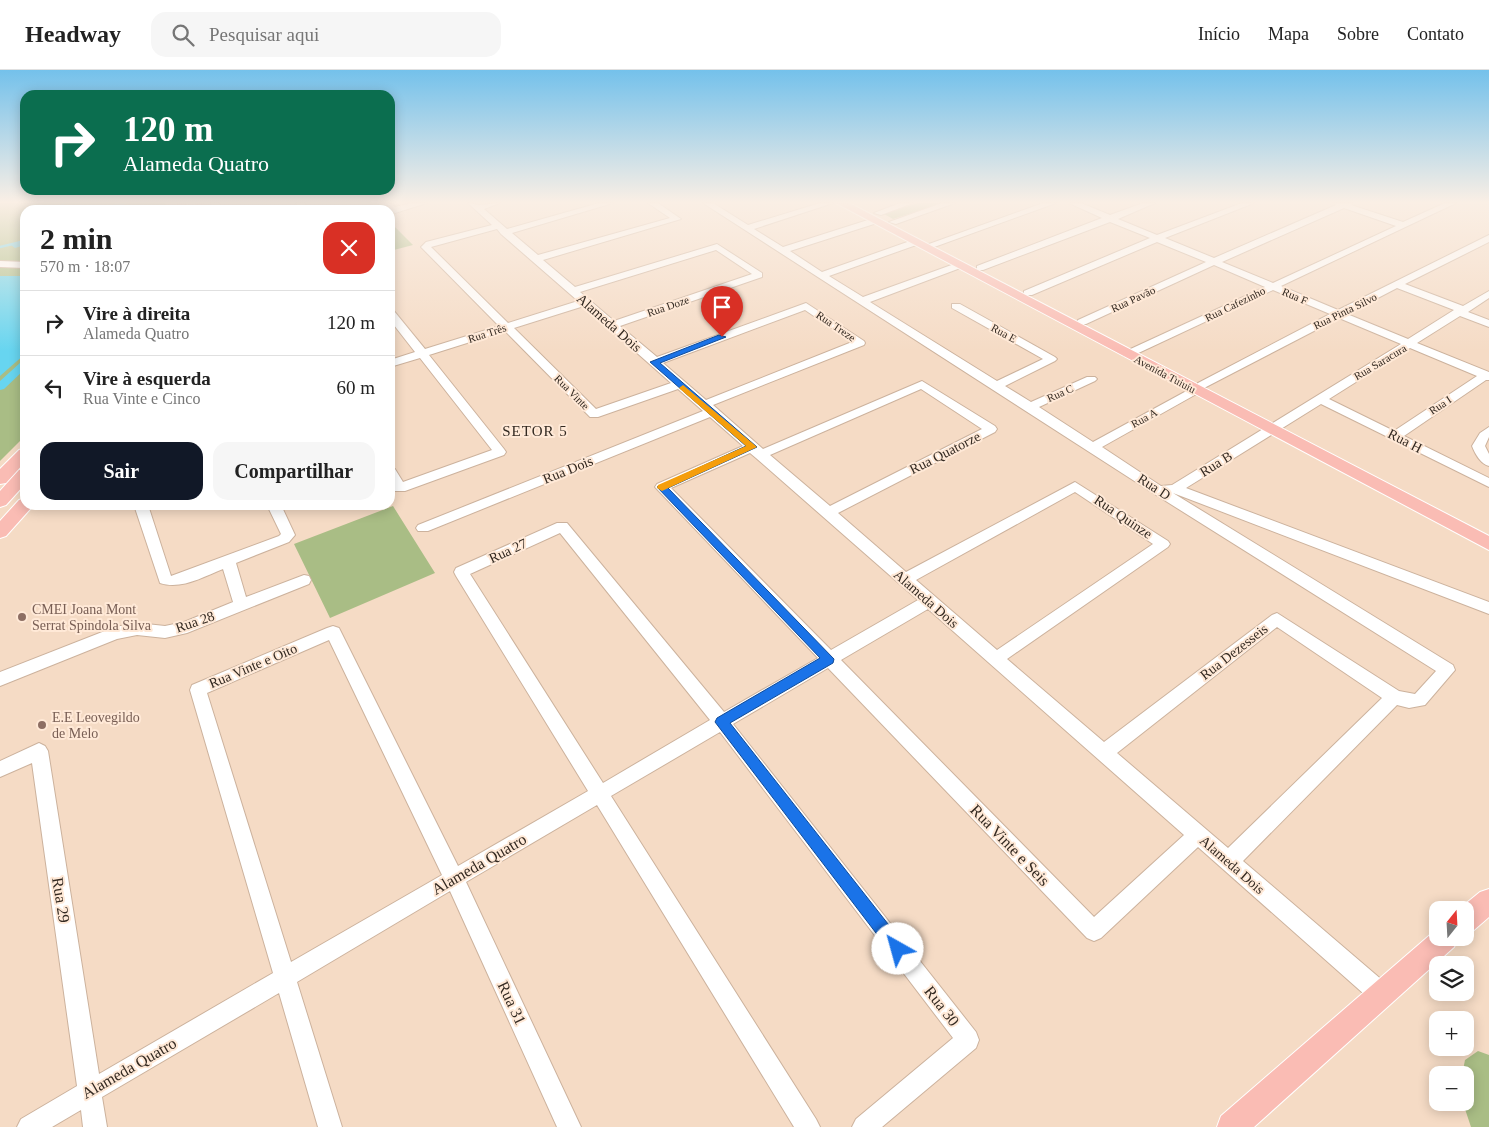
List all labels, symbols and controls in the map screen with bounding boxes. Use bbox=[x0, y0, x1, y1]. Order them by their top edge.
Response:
search box bbox=[151, 12, 501, 57]
text: Headway bbox=[25, 21, 121, 47]
icon: search bbox=[169, 21, 197, 49]
text: Pesquisar aqui bbox=[209, 24, 319, 45]
text: Início bbox=[1198, 24, 1240, 44]
text: Mapa bbox=[1268, 24, 1309, 44]
text: Sobre bbox=[1337, 24, 1379, 44]
text: Contato bbox=[1407, 24, 1464, 44]
icon: right bbox=[40, 110, 105, 175]
text: 120 m bbox=[123, 110, 213, 149]
text: Alameda Quatro bbox=[123, 151, 269, 176]
text: 2 min bbox=[40, 222, 113, 255]
button: close bbox=[323, 222, 375, 274]
text: 570 m · 18:07 bbox=[40, 258, 130, 275]
street label: Rua Pavão bbox=[1109, 283, 1157, 314]
street label: Rua Cafezinho bbox=[1203, 284, 1268, 324]
street label: Rua F bbox=[1280, 285, 1310, 307]
pin bbox=[701, 286, 743, 337]
street label: Rua Pinta Silvo bbox=[1311, 290, 1379, 332]
street label: Alameda Dois bbox=[574, 291, 644, 355]
street label: Rua Doze bbox=[645, 293, 691, 319]
icon: arrive bbox=[708, 293, 736, 321]
text: Vire à direita bbox=[83, 303, 190, 324]
street label: Rua Treze bbox=[814, 308, 858, 344]
icon: right bbox=[40, 309, 68, 337]
text: 120 m bbox=[327, 312, 375, 333]
street label: Rua Três bbox=[466, 321, 508, 345]
street label: Rua E bbox=[989, 321, 1019, 345]
text: Alameda Quatro bbox=[83, 325, 189, 342]
street label: Rua Saracura bbox=[1352, 342, 1408, 382]
street label: Avenida Tuiuiu bbox=[1132, 353, 1198, 395]
text: Vire à esquerda bbox=[83, 368, 211, 389]
street label: Rua Vinte bbox=[552, 372, 592, 412]
icon: left bbox=[40, 374, 68, 402]
text: 60 m bbox=[336, 377, 375, 398]
street label: Rua C bbox=[1045, 382, 1075, 404]
text: Rua Vinte e Cinco bbox=[83, 390, 200, 407]
street label: Rua I bbox=[1427, 393, 1454, 417]
street label: Rua A bbox=[1129, 406, 1159, 430]
district label: SETOR 5 bbox=[502, 423, 568, 439]
street label: Rua H bbox=[1385, 426, 1425, 456]
street label: Rua Quatorze bbox=[907, 429, 983, 477]
button: Sair bbox=[40, 442, 203, 500]
button: Compartilhar bbox=[213, 442, 375, 500]
street label: Rua B bbox=[1197, 448, 1235, 480]
street label: Rua Dois bbox=[541, 453, 595, 487]
street label: Rua D bbox=[1135, 471, 1173, 503]
street label: Rua Quinze bbox=[1091, 492, 1155, 542]
street label: Rua 27 bbox=[487, 536, 529, 566]
street label: Alameda Dois bbox=[891, 567, 961, 631]
place label: CMEI Joana Mont Serrat Spindola Silva bbox=[32, 602, 152, 633]
street label: Rua 28 bbox=[174, 608, 216, 636]
marker: CMEI Joana Mont Serrat Spindola Silva bbox=[16, 611, 28, 623]
street label: Rua Dezesseis bbox=[1197, 621, 1271, 683]
street label: Rua Vinte e Oito bbox=[207, 641, 299, 691]
place label: E.E Leovegildo de Melo bbox=[52, 710, 140, 741]
marker: E.E Leovegildo de Melo bbox=[36, 719, 48, 731]
street label: Rua Vinte e Seis bbox=[967, 801, 1053, 889]
street label: Alameda Quatro bbox=[429, 830, 529, 898]
street label: Alameda Dois bbox=[1197, 833, 1267, 897]
street label: Rua 29 bbox=[49, 876, 73, 924]
north arrow bbox=[1429, 901, 1474, 946]
map controls bbox=[1429, 901, 1474, 1111]
position arrow bbox=[871, 922, 923, 974]
button: layers bbox=[1429, 956, 1474, 1001]
street label: Rua 31 bbox=[495, 979, 529, 1027]
street label: Rua 30 bbox=[921, 983, 963, 1029]
button: + bbox=[1429, 1011, 1474, 1056]
street label: Alameda Quatro bbox=[79, 1034, 179, 1102]
button: − bbox=[1429, 1066, 1474, 1111]

